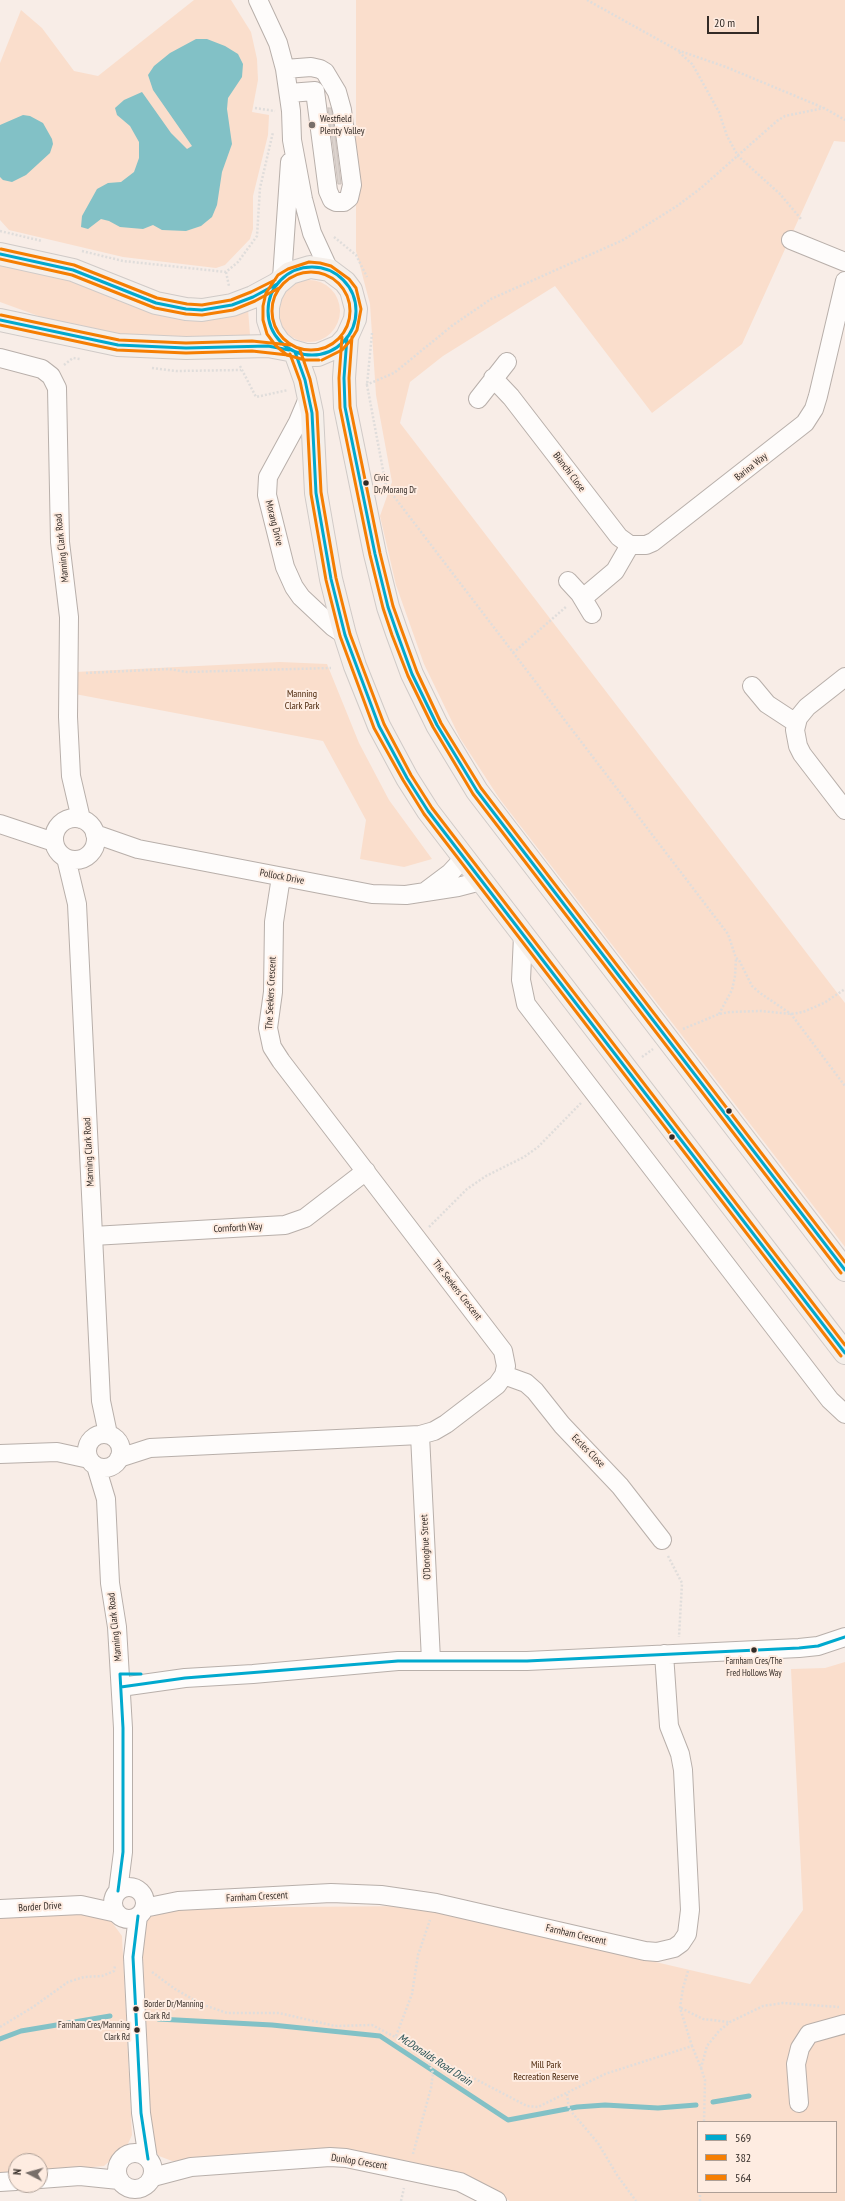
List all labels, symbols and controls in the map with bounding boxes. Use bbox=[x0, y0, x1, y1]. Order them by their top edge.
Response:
scale bar bbox=[709, 8, 761, 34]
text: 20 m bbox=[714, 15, 735, 30]
place label: Westfield Plenty Valley bbox=[320, 113, 365, 136]
marker: Westfield Plenty Valley bbox=[307, 120, 317, 130]
street label: Bianchi Close bbox=[550, 450, 588, 494]
street label: Barina Way bbox=[732, 450, 770, 484]
place label: Civic Dr/Morang Dr bbox=[374, 473, 416, 494]
marker: Civic Dr/Morang Dr bbox=[361, 478, 371, 488]
street label: Morang Drive bbox=[263, 499, 285, 547]
street label: Manning Clark Road bbox=[52, 513, 72, 583]
park label: Manning Clark Park bbox=[285, 688, 319, 712]
street label: Pollock Drive bbox=[259, 867, 305, 887]
street label: The Seekers Crescent bbox=[263, 956, 279, 1030]
unlabelled marker bbox=[724, 1106, 734, 1116]
street label: Manning Clark Road bbox=[81, 1117, 97, 1187]
unlabelled marker bbox=[667, 1132, 677, 1142]
street label: Cornforth Way bbox=[213, 1221, 263, 1235]
street label: The Seekers Crescent bbox=[430, 1258, 484, 1322]
street label: Eccles Close bbox=[569, 1432, 607, 1470]
street label: O'Donoghue Street bbox=[418, 1514, 434, 1580]
street label: Manning Clark Road bbox=[105, 1592, 125, 1662]
marker: Farnham Cres/The Fred Hollows Way bbox=[749, 1645, 759, 1655]
place label: Farnham Cres/The Fred Hollows Way bbox=[726, 1656, 782, 1677]
street label: Farnham Crescent bbox=[226, 1889, 288, 1905]
street label: Border Drive bbox=[18, 1900, 62, 1914]
street label: Farnham Crescent bbox=[545, 1922, 607, 1948]
place label: Border Dr/Manning Clark Rd bbox=[144, 1999, 203, 2020]
marker: Border Dr/Manning Clark Rd bbox=[131, 2004, 141, 2014]
place label: Farnham Cres/Manning Clark Rd bbox=[58, 2020, 130, 2041]
marker: Farnham Cres/Manning Clark Rd bbox=[132, 2025, 142, 2035]
water label: McDonalds Road Drain bbox=[396, 2031, 474, 2089]
park label: Mill Park Recreation Reserve bbox=[513, 2059, 579, 2082]
legend bbox=[697, 2121, 837, 2193]
text: 569 bbox=[735, 2130, 751, 2145]
text: 382 bbox=[735, 2150, 751, 2165]
street label: Dunlop Crescent bbox=[330, 2152, 388, 2172]
north arrow bbox=[8, 2153, 48, 2193]
text: N bbox=[10, 2168, 24, 2176]
text: 564 bbox=[735, 2170, 751, 2185]

